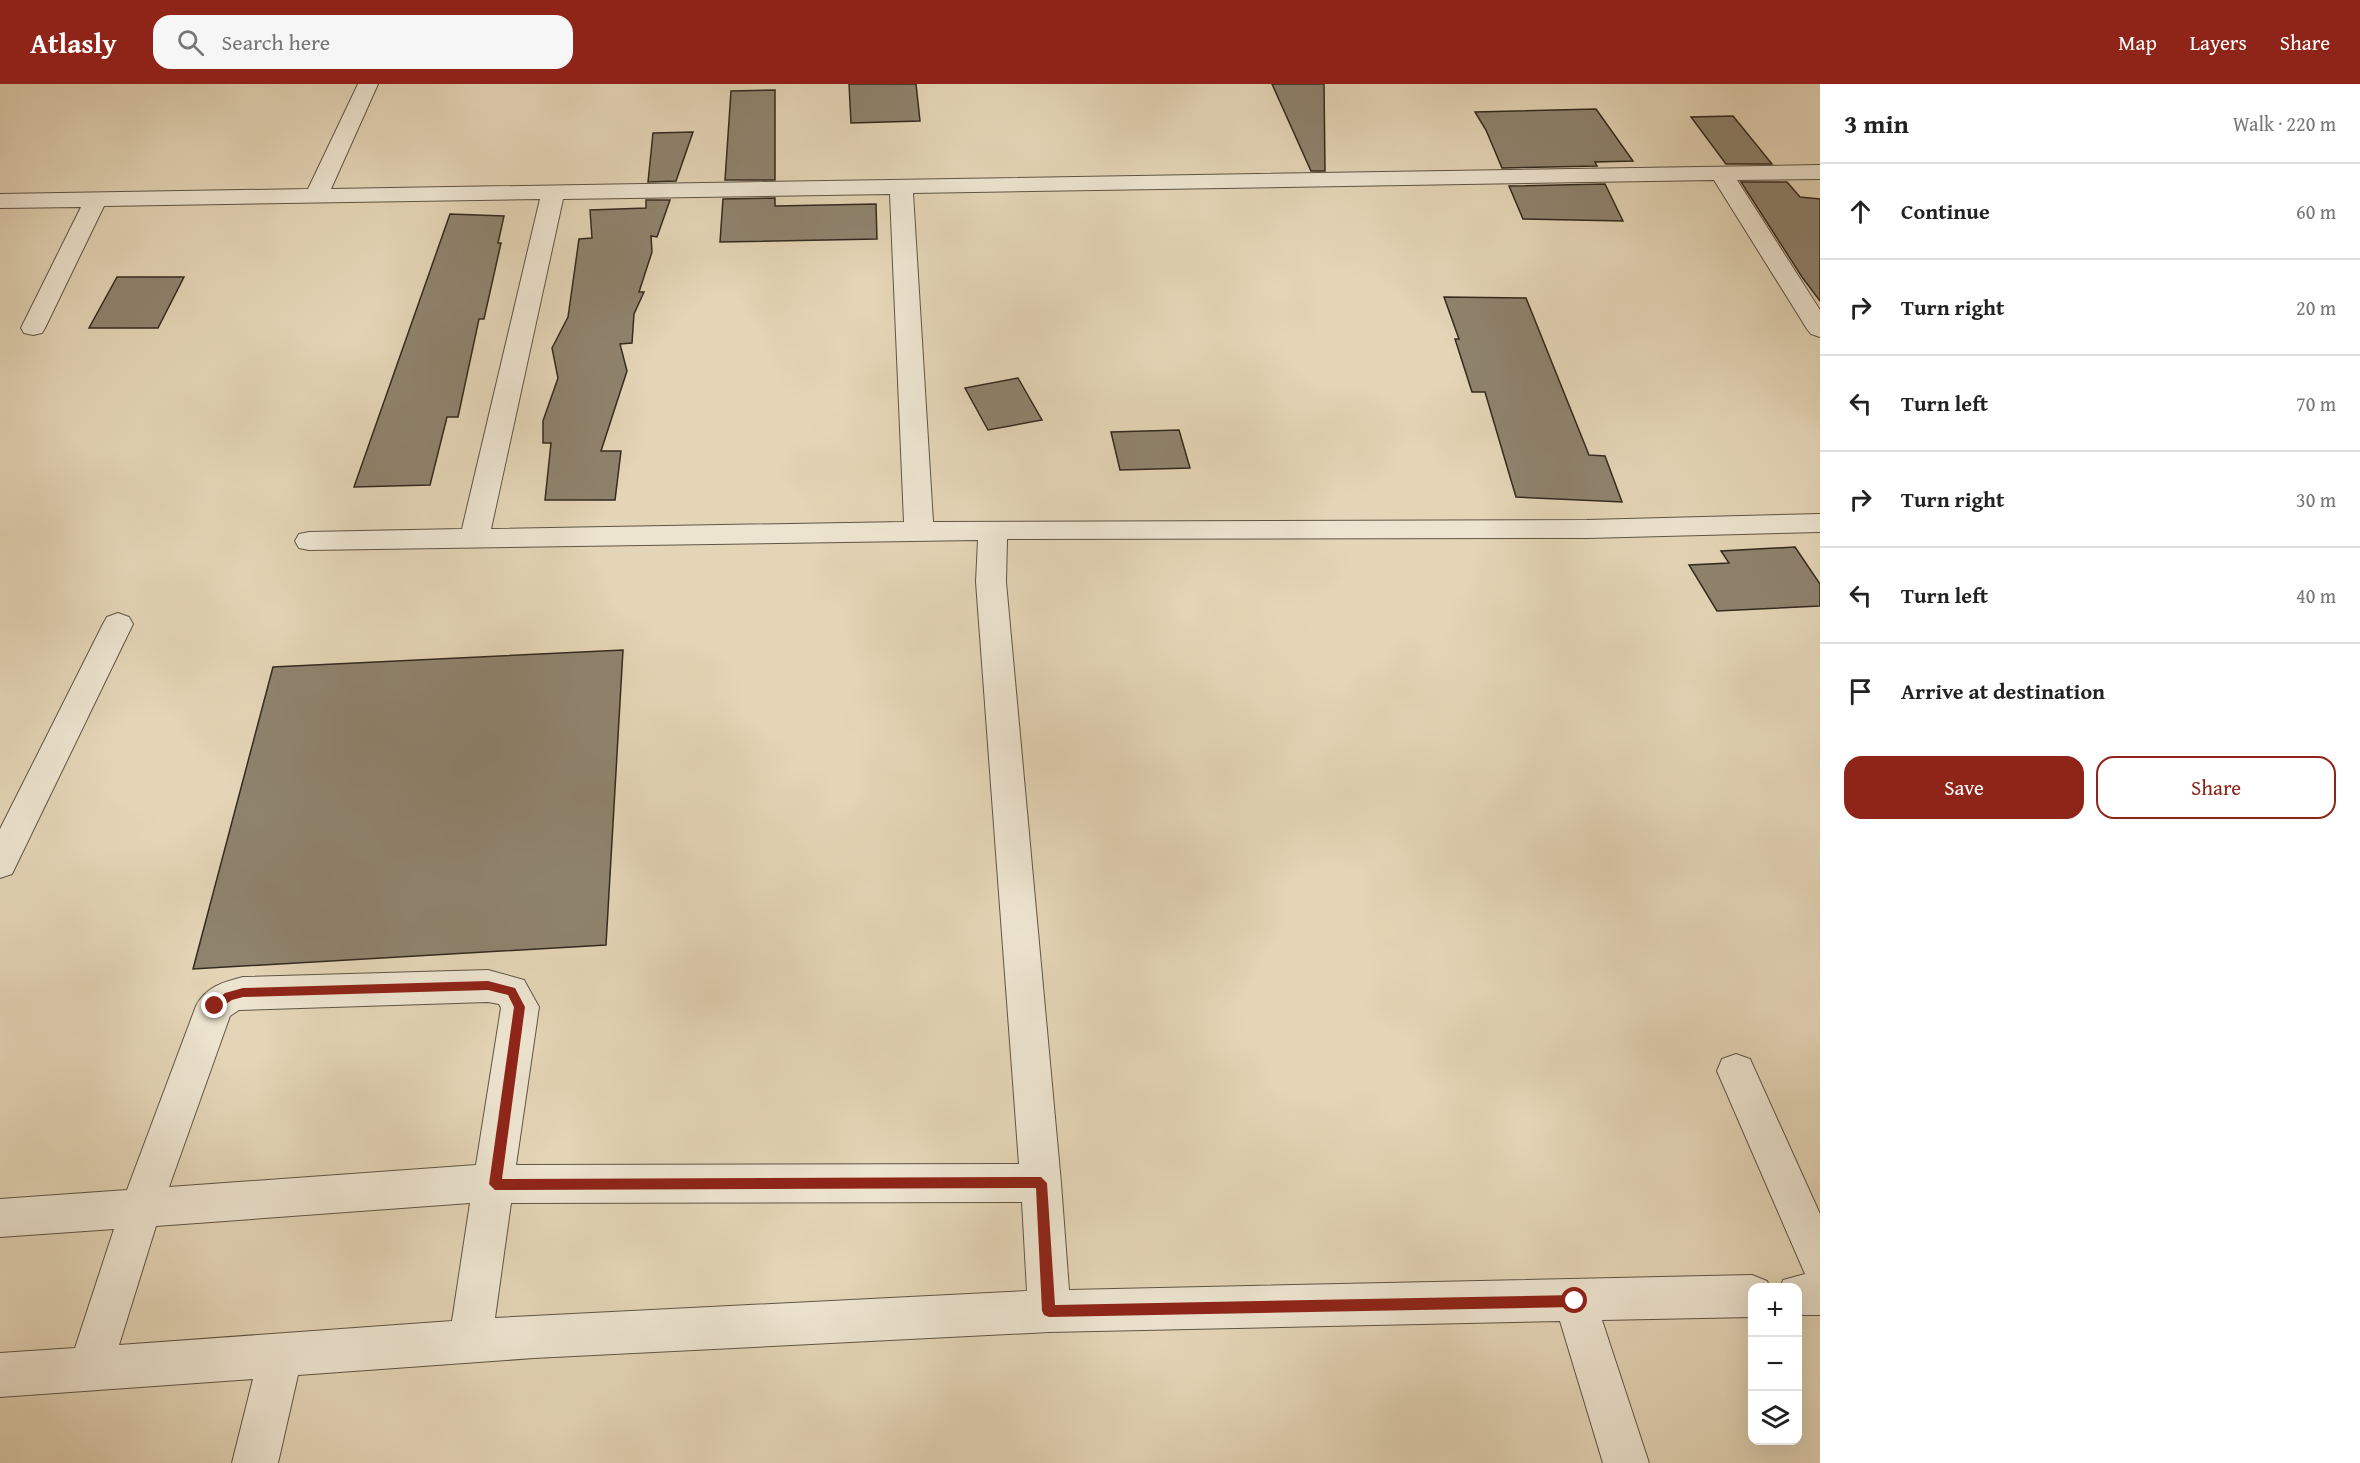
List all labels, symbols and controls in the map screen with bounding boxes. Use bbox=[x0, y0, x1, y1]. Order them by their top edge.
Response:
search box bbox=[153, 15, 573, 69]
text: Atlasly bbox=[30, 22, 117, 63]
icon: search bbox=[174, 26, 207, 59]
text: Search here bbox=[222, 26, 330, 58]
text: Map bbox=[2118, 27, 2157, 58]
text: Layers bbox=[2190, 27, 2247, 58]
text: Share bbox=[2280, 27, 2330, 58]
text: 3 min bbox=[1844, 104, 1909, 143]
text: Walk · 220 m bbox=[2233, 109, 2336, 138]
icon: ahead bbox=[1844, 195, 1877, 228]
text: Continue bbox=[1901, 195, 1990, 227]
text: 60 m bbox=[2296, 197, 2336, 226]
icon: right bbox=[1844, 291, 1877, 324]
text: Turn right bbox=[1901, 291, 2004, 323]
text: 20 m bbox=[2296, 293, 2336, 322]
icon: left bbox=[1844, 387, 1877, 420]
text: Turn left bbox=[1901, 387, 1988, 419]
text: 70 m bbox=[2296, 389, 2336, 418]
icon: right bbox=[1844, 483, 1877, 516]
text: Turn right bbox=[1901, 483, 2004, 515]
text: 30 m bbox=[2296, 485, 2336, 514]
icon: left bbox=[1844, 579, 1877, 612]
text: Turn left bbox=[1901, 579, 1988, 611]
text: 40 m bbox=[2296, 581, 2336, 610]
icon: arrive bbox=[1844, 675, 1877, 708]
text: Arrive at destination bbox=[1901, 675, 2105, 707]
button: Save bbox=[1844, 756, 2084, 819]
button: Share bbox=[2096, 756, 2336, 819]
route end bbox=[201, 992, 227, 1018]
map controls bbox=[1748, 1283, 1802, 1445]
button: + bbox=[1748, 1283, 1802, 1337]
route start bbox=[1561, 1287, 1587, 1313]
button: − bbox=[1748, 1337, 1802, 1391]
button: layers bbox=[1748, 1391, 1802, 1445]

